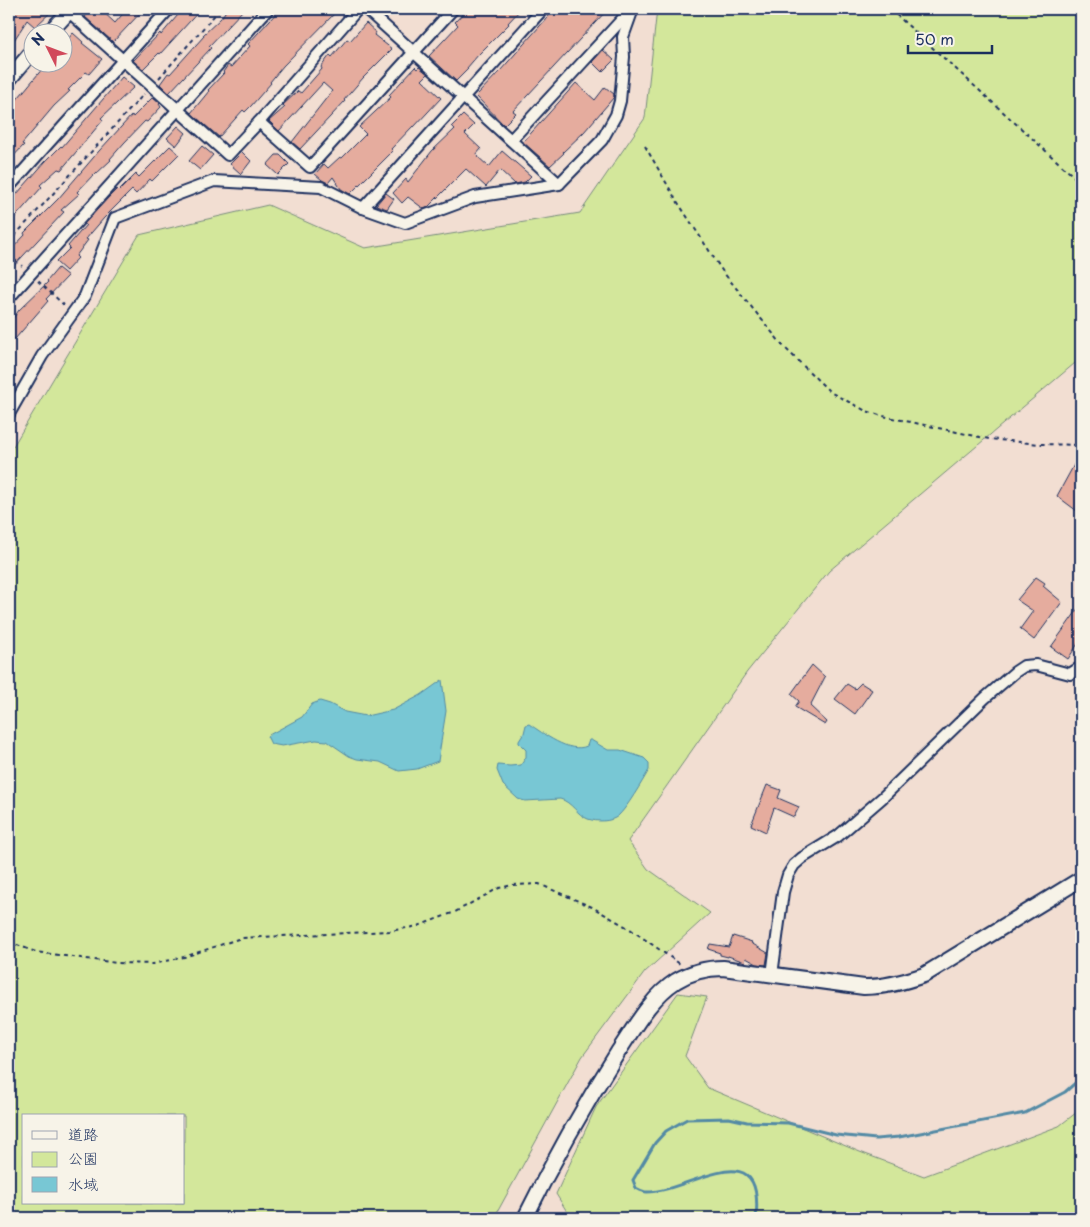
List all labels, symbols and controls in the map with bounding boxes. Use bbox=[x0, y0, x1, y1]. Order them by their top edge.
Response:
north arrow bbox=[22, 22, 72, 72]
scale bar bbox=[908, 22, 991, 54]
text: 50 m bbox=[915, 27, 954, 50]
text: N bbox=[26, 28, 49, 50]
legend bbox=[22, 1114, 185, 1204]
text: 道路 bbox=[68, 1122, 98, 1145]
text: 公園 bbox=[68, 1146, 98, 1169]
text: 水域 bbox=[68, 1172, 98, 1195]

